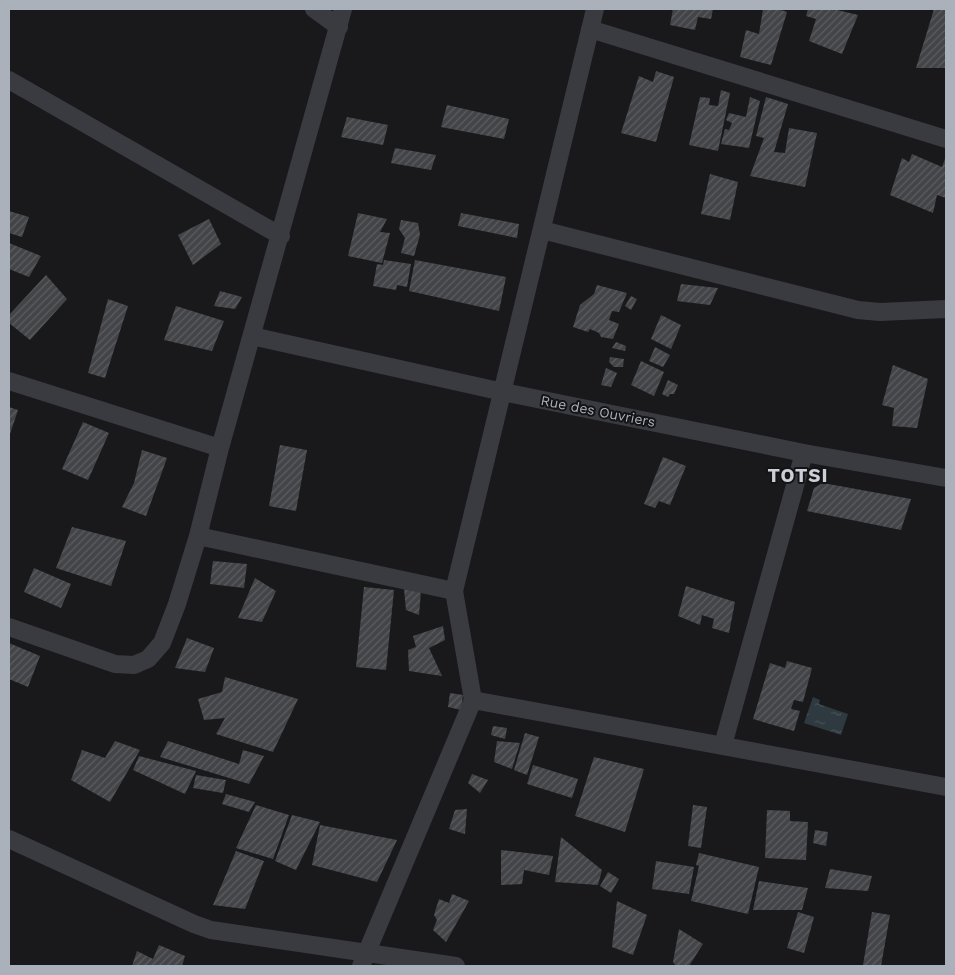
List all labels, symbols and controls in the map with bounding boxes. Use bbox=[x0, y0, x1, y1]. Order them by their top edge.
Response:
street label: Rue des Ouvriers bbox=[539, 392, 657, 430]
district label: TOTSI bbox=[768, 464, 828, 487]

